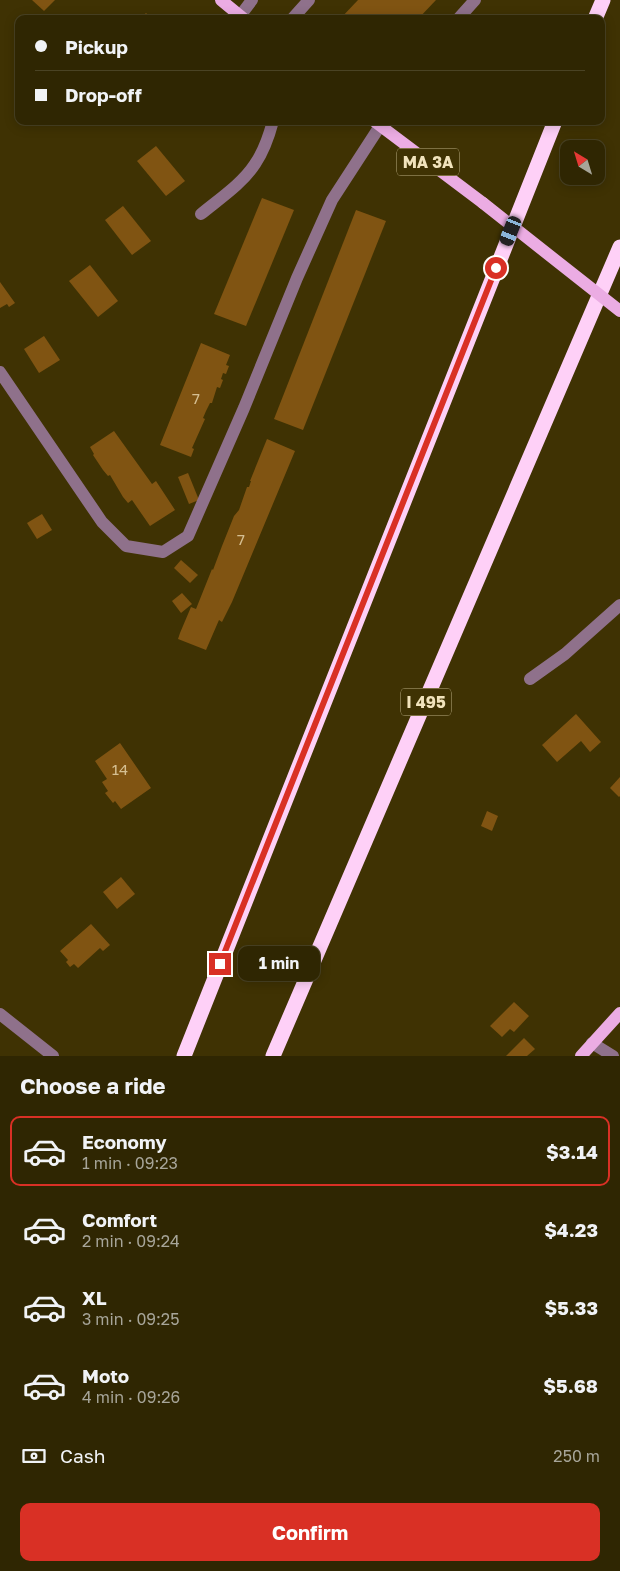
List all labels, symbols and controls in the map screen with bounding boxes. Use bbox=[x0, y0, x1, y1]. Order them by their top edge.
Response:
text: Pickup bbox=[65, 35, 128, 58]
text: Drop-off bbox=[65, 83, 142, 106]
north arrow bbox=[560, 140, 605, 185]
map controls bbox=[560, 140, 605, 185]
road number: MA 3A bbox=[397, 148, 459, 176]
car bbox=[498, 214, 523, 248]
route start bbox=[485, 257, 507, 279]
house number: 7 bbox=[192, 389, 200, 407]
house number: 7 bbox=[237, 530, 245, 548]
road number: I 495 bbox=[401, 689, 451, 716]
house number: 14 bbox=[112, 760, 128, 778]
callout: 1 min bbox=[238, 946, 320, 982]
route end bbox=[209, 953, 231, 975]
text: 1 min bbox=[259, 953, 299, 973]
text: Choose a ride bbox=[20, 1072, 166, 1099]
icon: car bbox=[22, 1129, 67, 1174]
text: Economy bbox=[82, 1130, 167, 1153]
text: $3.14 bbox=[546, 1140, 598, 1163]
text: 1 min · 09:23 bbox=[82, 1153, 178, 1173]
icon: car bbox=[22, 1207, 67, 1252]
text: Comfort bbox=[82, 1208, 157, 1231]
text: $4.23 bbox=[544, 1218, 598, 1241]
text: 2 min · 09:24 bbox=[82, 1231, 180, 1251]
icon: car bbox=[22, 1285, 67, 1330]
text: XL bbox=[82, 1286, 107, 1309]
text: $5.33 bbox=[544, 1296, 598, 1319]
text: 3 min · 09:25 bbox=[82, 1309, 179, 1329]
icon: car bbox=[22, 1363, 67, 1408]
text: Moto bbox=[82, 1364, 129, 1387]
text: $5.68 bbox=[543, 1374, 598, 1397]
text: 4 min · 09:26 bbox=[82, 1387, 180, 1407]
icon: cash bbox=[20, 1442, 48, 1470]
text: Cash bbox=[60, 1444, 105, 1467]
text: 250 m bbox=[553, 1446, 600, 1466]
button: Confirm bbox=[20, 1503, 600, 1561]

